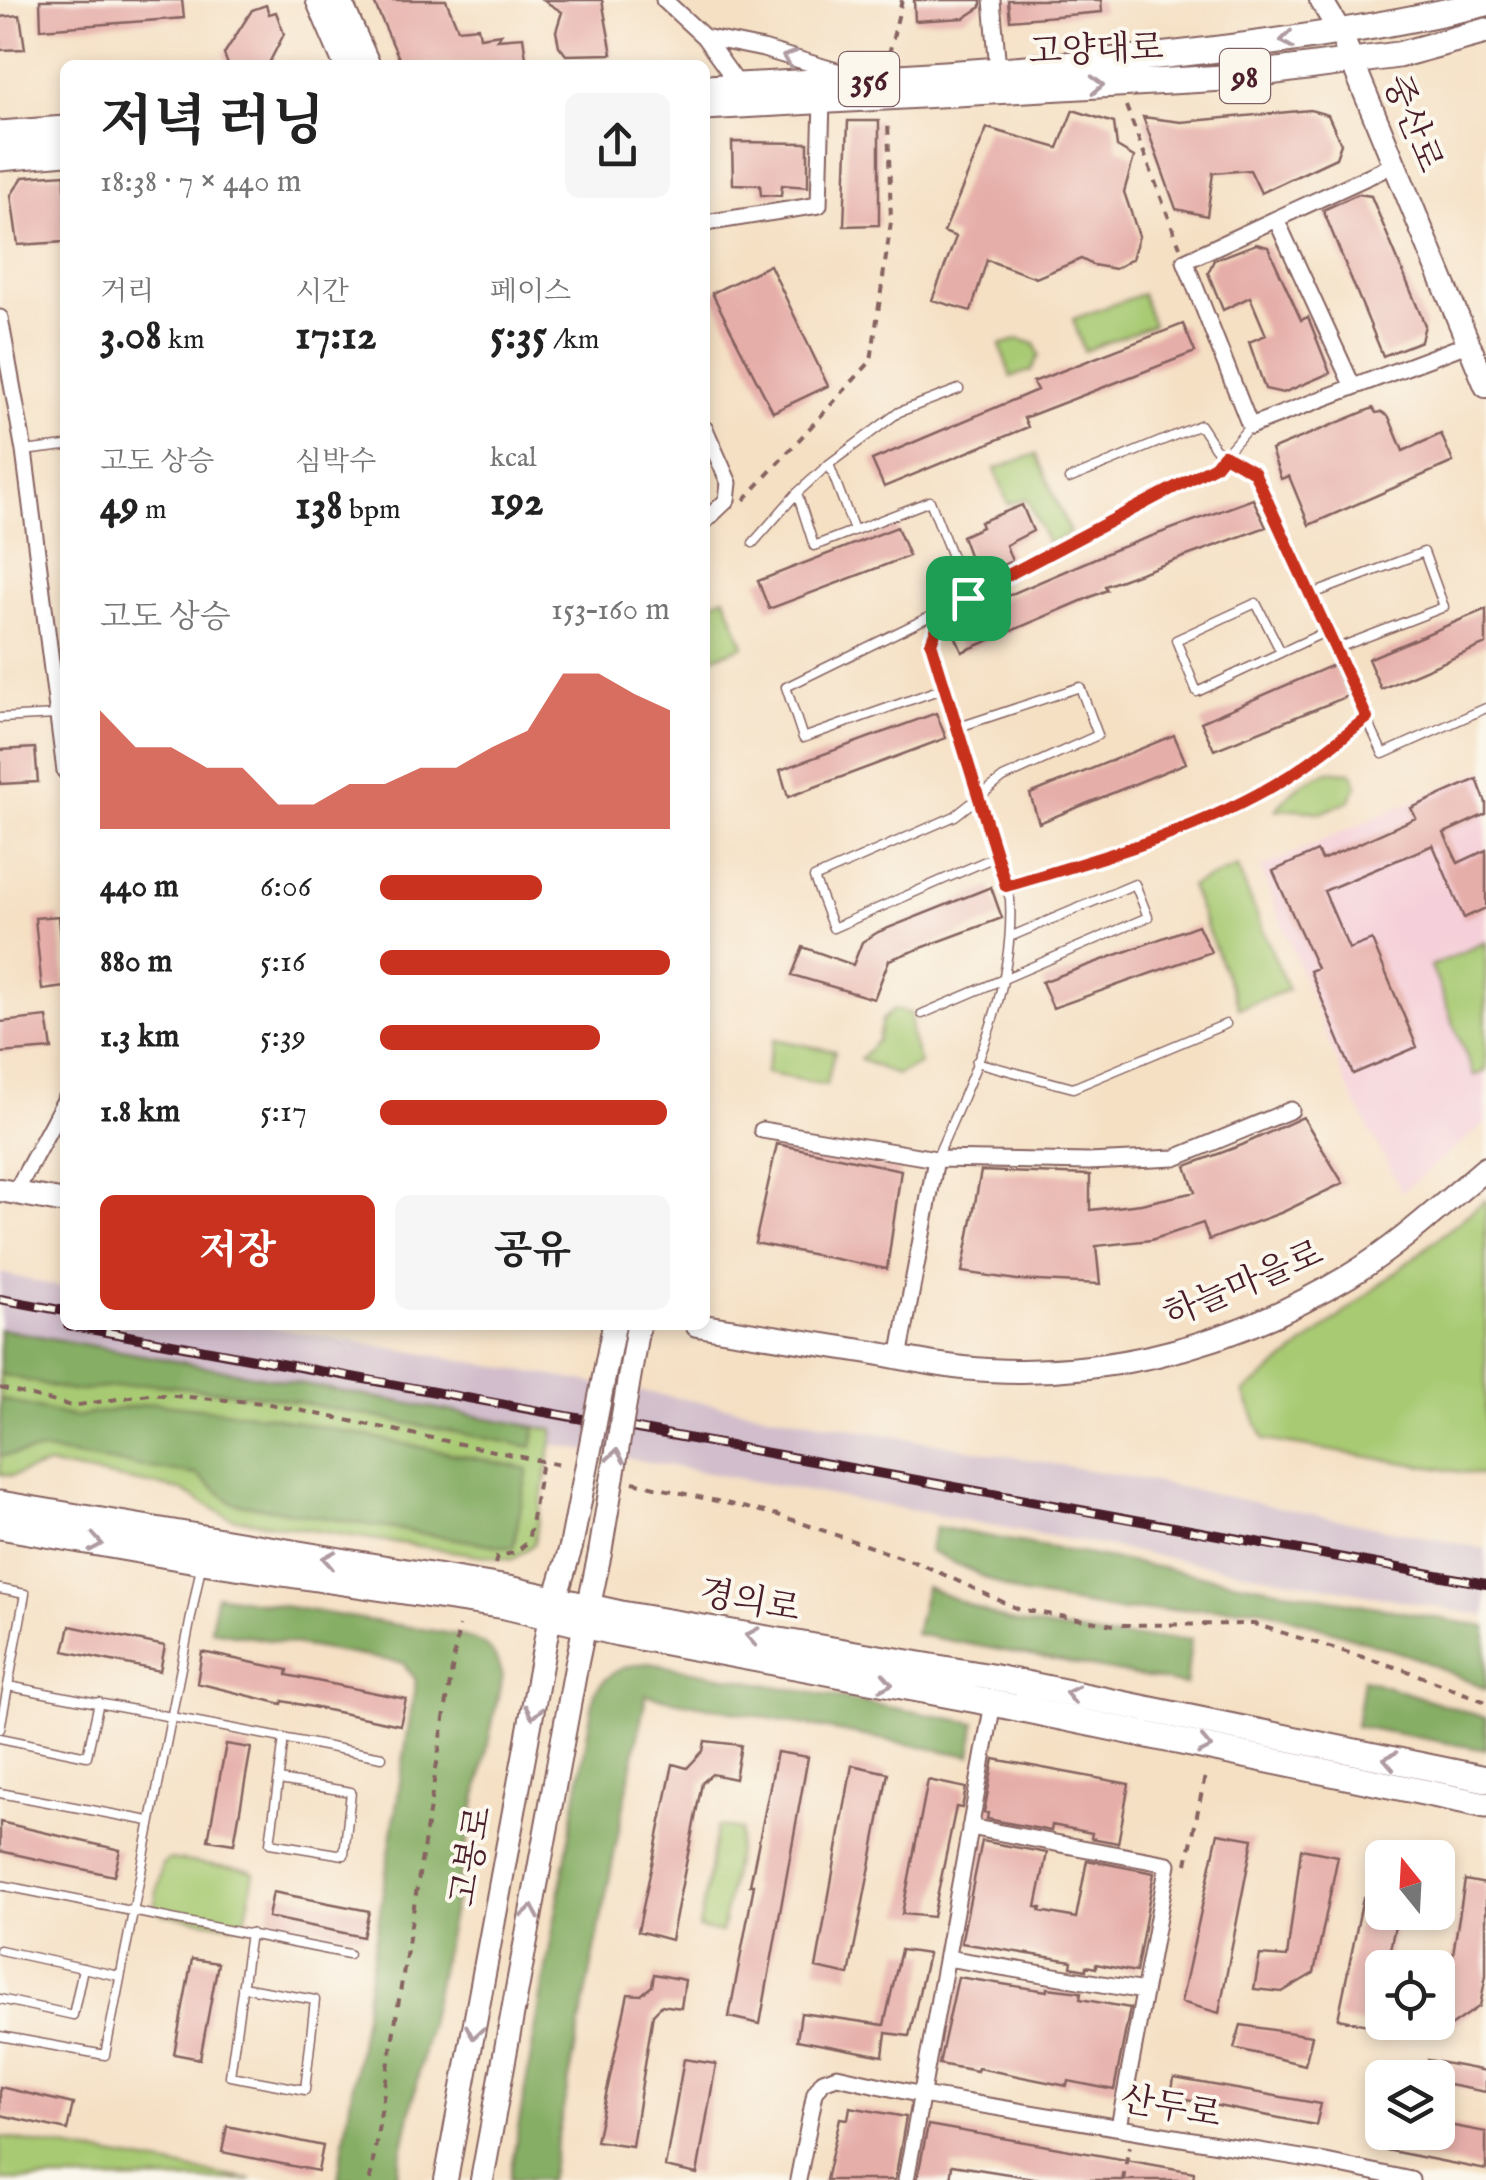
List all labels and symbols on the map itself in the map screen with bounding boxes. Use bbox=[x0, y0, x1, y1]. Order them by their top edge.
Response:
street label: 고양대로 bbox=[1028, 27, 1164, 76]
one-way arrow bbox=[1279, 29, 1296, 50]
one-way arrow bbox=[781, 49, 798, 69]
road number: 98 bbox=[1220, 49, 1270, 103]
road number: 356 bbox=[839, 52, 899, 106]
street label: 중산로 bbox=[1372, 68, 1452, 179]
one-way arrow bbox=[1090, 74, 1106, 95]
pin bbox=[926, 556, 1011, 641]
street label: 하늘마을로 bbox=[1157, 1232, 1331, 1339]
one-way arrow bbox=[605, 1448, 626, 1465]
one-way arrow bbox=[88, 1532, 104, 1553]
one-way arrow bbox=[321, 1549, 338, 1570]
street label: 경의로 bbox=[696, 1571, 803, 1633]
one-way arrow bbox=[744, 1626, 761, 1647]
one-way arrow bbox=[877, 1671, 894, 1692]
one-way arrow bbox=[1064, 1685, 1081, 1706]
one-way arrow bbox=[523, 1703, 544, 1720]
one-way arrow bbox=[1196, 1734, 1213, 1755]
one-way arrow bbox=[1382, 1750, 1399, 1771]
street label: 고봉로 bbox=[441, 1803, 503, 1910]
north arrow bbox=[1365, 1840, 1455, 1930]
one-way arrow bbox=[520, 1904, 541, 1920]
one-way arrow bbox=[464, 2023, 485, 2040]
street label: 산두로 bbox=[1117, 2077, 1224, 2139]

